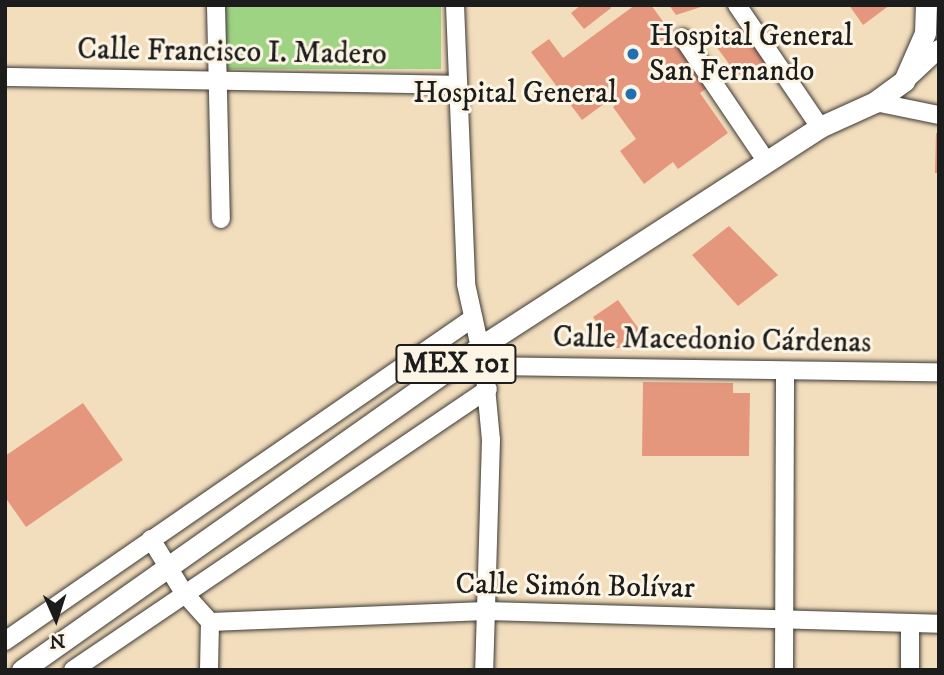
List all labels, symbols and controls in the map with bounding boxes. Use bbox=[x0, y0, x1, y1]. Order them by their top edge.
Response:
place label: Hospital General San Fernando bbox=[649, 19, 853, 90]
street label: Calle Francisco I. Madero bbox=[77, 32, 387, 74]
marker: Hospital General San Fernando bbox=[623, 44, 643, 64]
place label: Hospital General bbox=[413, 76, 617, 112]
marker: Hospital General bbox=[623, 86, 639, 102]
street label: Calle Macedonio Cárdenas bbox=[552, 320, 872, 362]
road number: MEX 101 bbox=[395, 340, 517, 388]
street label: Calle Simón Bolívar bbox=[455, 567, 695, 607]
north arrow bbox=[21, 584, 91, 654]
text: N bbox=[49, 629, 66, 652]

